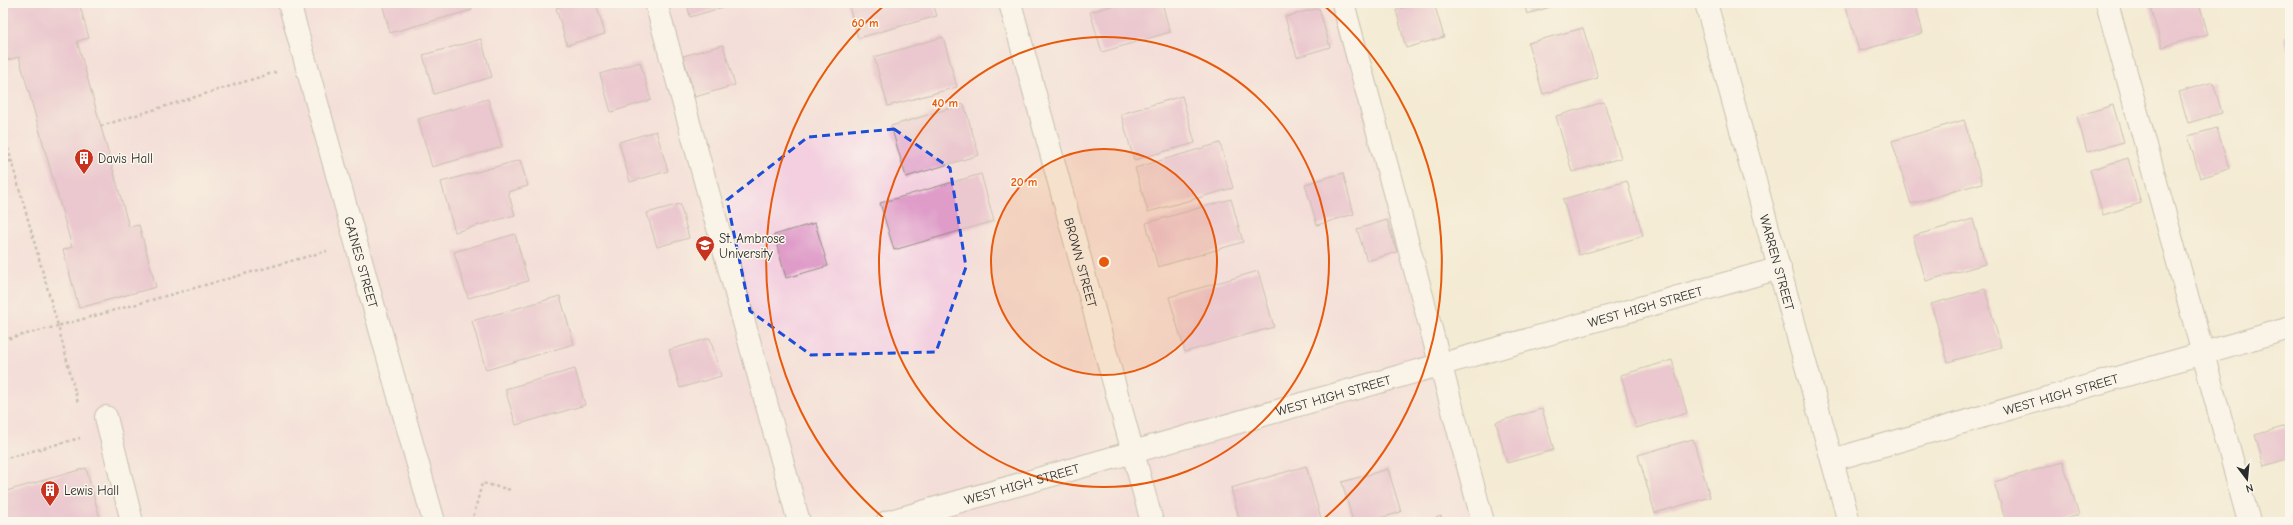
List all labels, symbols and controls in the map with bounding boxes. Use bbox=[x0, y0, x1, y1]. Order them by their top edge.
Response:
text: 60 m bbox=[852, 16, 878, 30]
text: 40 m bbox=[932, 96, 958, 110]
building icon: Davis Hall bbox=[73, 147, 95, 175]
place label: Davis Hall bbox=[98, 151, 153, 166]
text: 20 m bbox=[1011, 175, 1037, 189]
street label: WARREN STREET bbox=[1757, 213, 1798, 312]
street label: GAINES STREET bbox=[341, 215, 381, 310]
street label: BROWN STREET bbox=[1062, 216, 1100, 309]
place label: St. Ambrose University bbox=[719, 231, 786, 261]
school or university icon: St. Ambrose University bbox=[694, 234, 716, 262]
centre of rings bbox=[1097, 255, 1111, 269]
street label: WEST HIGH STREET bbox=[1586, 283, 1704, 330]
street label: WEST HIGH STREET bbox=[2002, 370, 2120, 418]
street label: WEST HIGH STREET bbox=[1274, 372, 1393, 419]
north arrow bbox=[2227, 459, 2267, 499]
street label: WEST HIGH STREET bbox=[962, 460, 1081, 507]
building icon: Lewis Hall bbox=[39, 479, 61, 507]
text: N bbox=[2244, 481, 2255, 495]
place label: Lewis Hall bbox=[64, 483, 119, 498]

